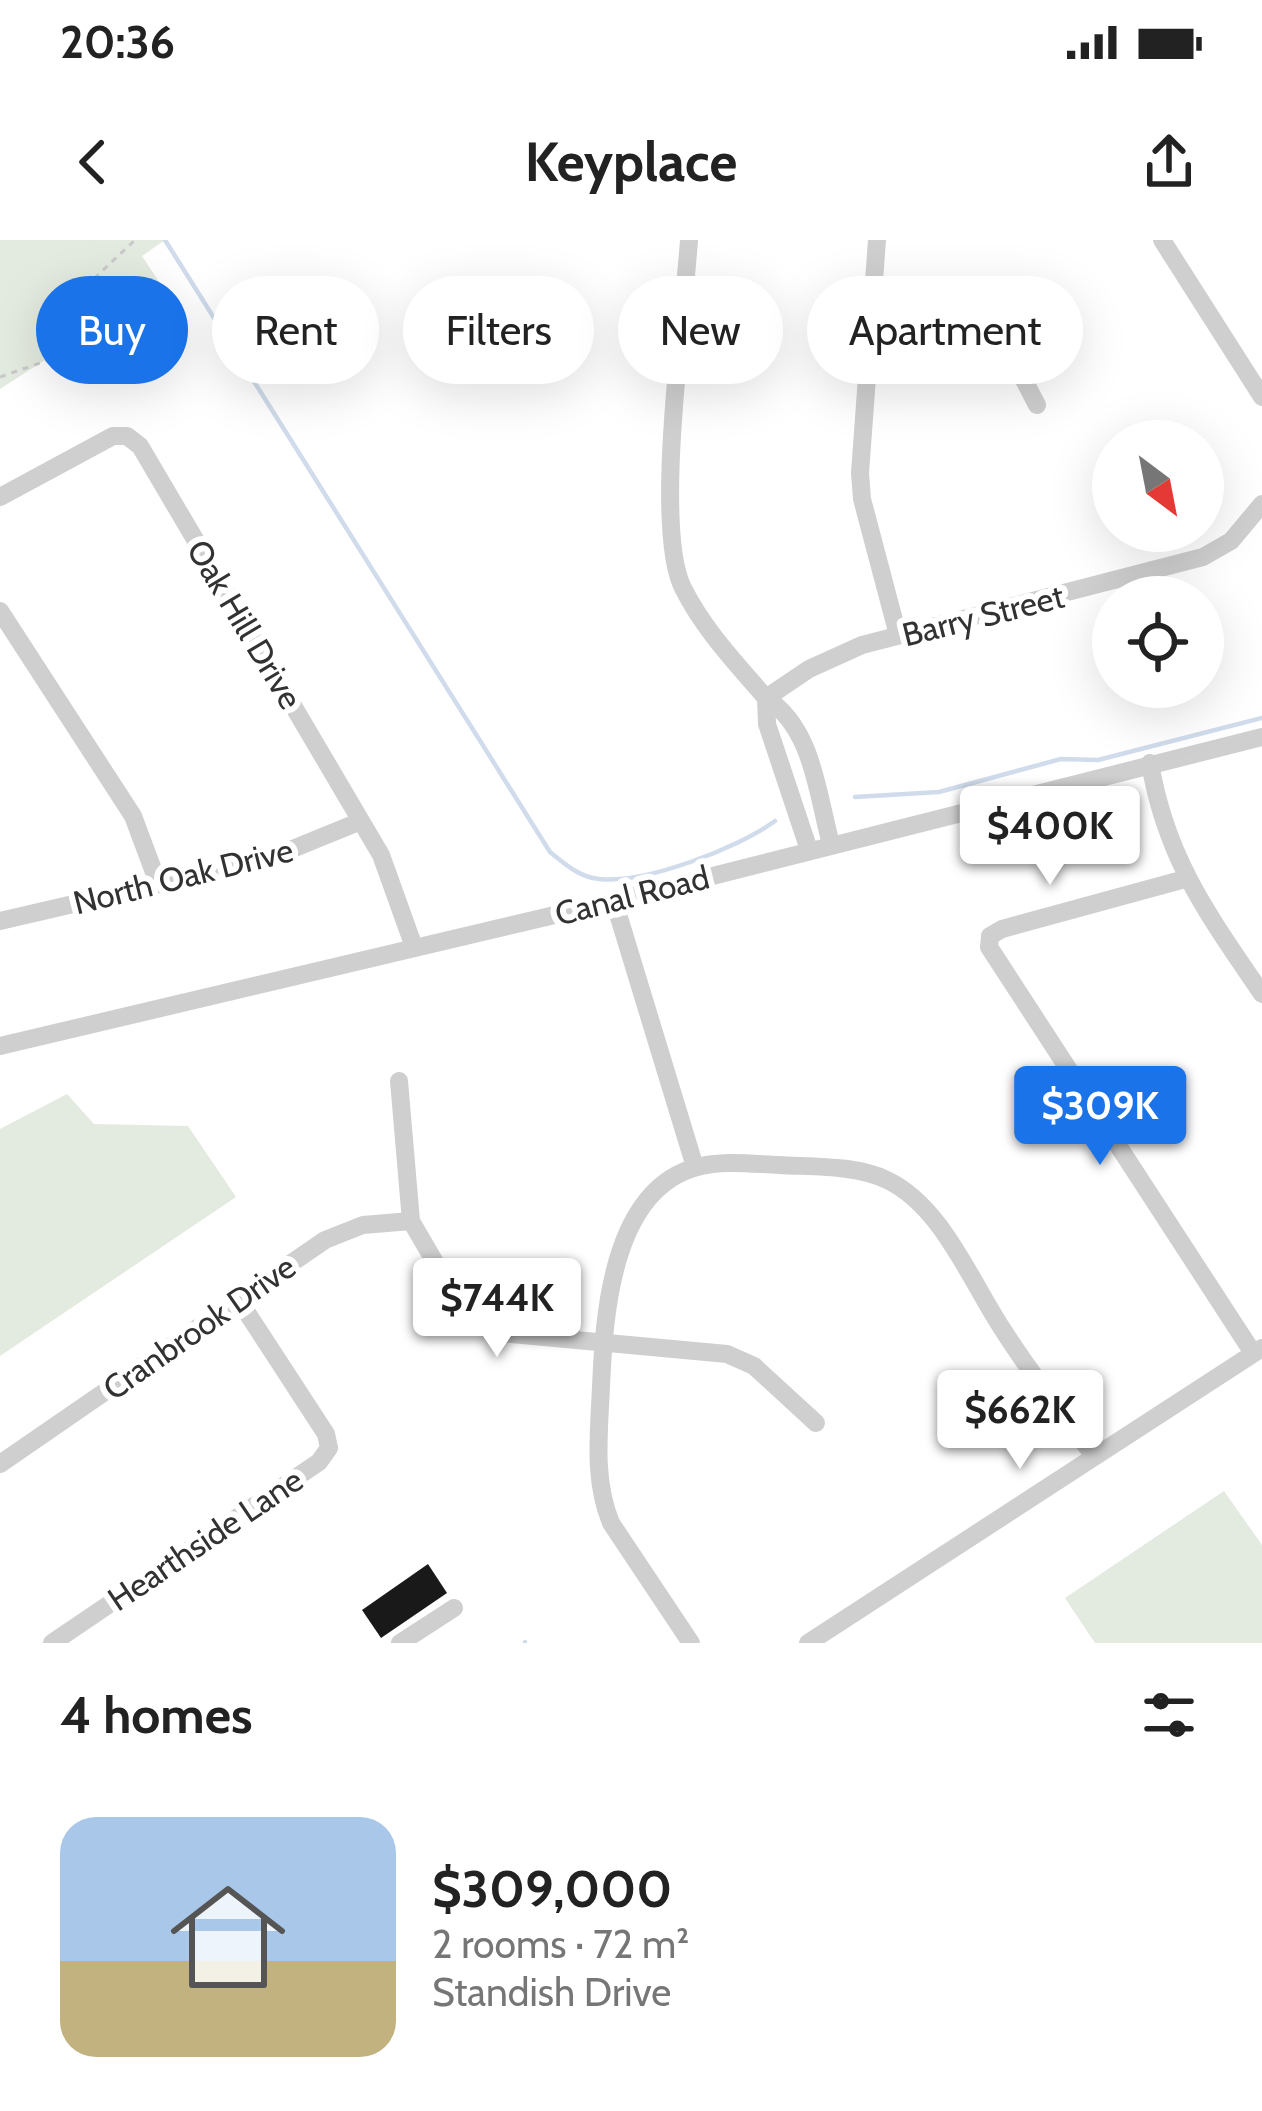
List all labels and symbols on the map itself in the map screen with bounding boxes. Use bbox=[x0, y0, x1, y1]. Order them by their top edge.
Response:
north arrow bbox=[1092, 420, 1224, 552]
street label: Oak Hill Drive bbox=[179, 532, 311, 716]
street label: Barry Street bbox=[898, 576, 1068, 654]
pin: $400K bbox=[966, 786, 1134, 888]
street label: North Oak Drive bbox=[69, 829, 297, 923]
street label: Canal Road bbox=[551, 857, 713, 933]
pin: $309K bbox=[1016, 1066, 1184, 1168]
street label: Cranbrook Drive bbox=[95, 1246, 303, 1408]
pin: $744K bbox=[413, 1258, 581, 1360]
pin: $662K bbox=[936, 1370, 1104, 1472]
street label: Hearthside Lane bbox=[100, 1459, 310, 1619]

